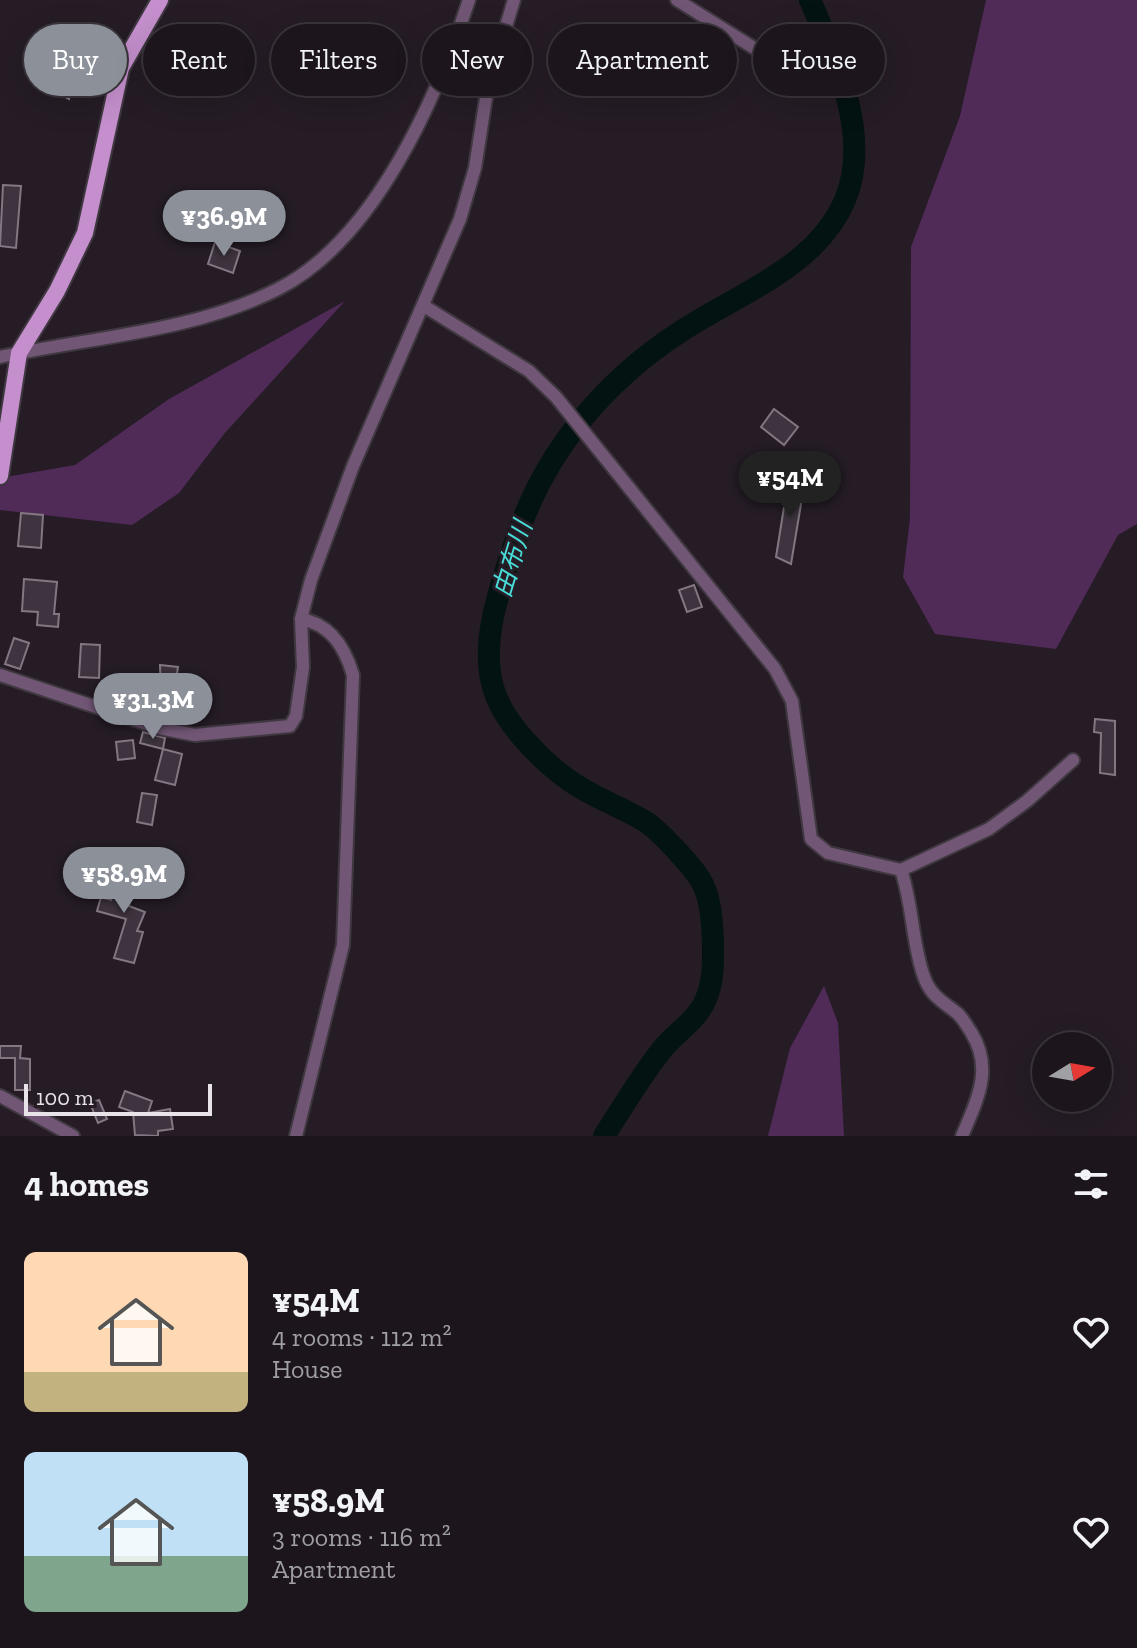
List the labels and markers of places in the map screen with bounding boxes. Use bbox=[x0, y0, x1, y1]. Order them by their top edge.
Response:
pin: ¥36.9M bbox=[159, 190, 289, 258]
pin: ¥54M bbox=[743, 451, 837, 519]
pin: ¥31.3M bbox=[88, 673, 218, 741]
pin: ¥58.9M bbox=[59, 847, 189, 915]

